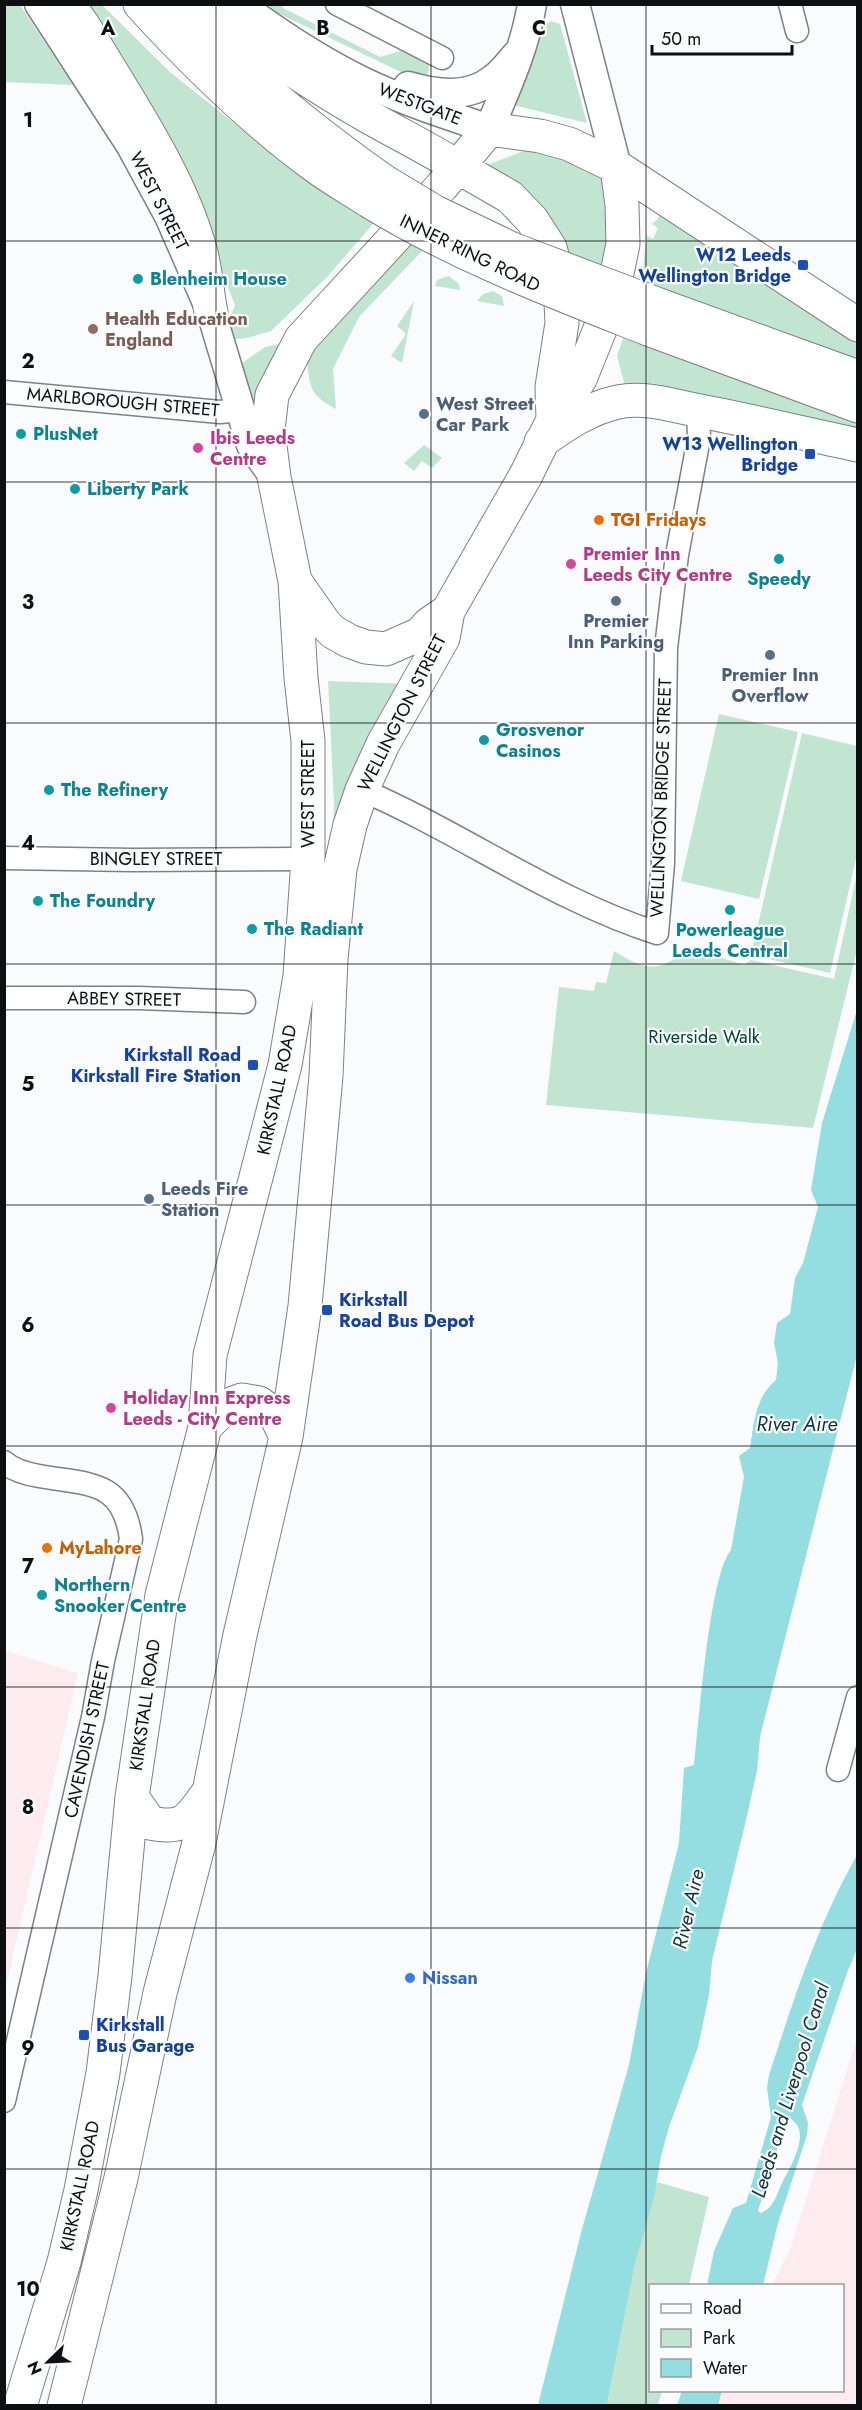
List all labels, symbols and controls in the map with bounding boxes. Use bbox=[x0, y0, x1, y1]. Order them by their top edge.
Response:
text: A bbox=[100, 14, 116, 43]
text: B bbox=[316, 14, 330, 43]
text: C bbox=[532, 14, 546, 43]
scale bar bbox=[652, 18, 792, 56]
text: 50 m bbox=[661, 26, 701, 52]
street label: WESTGATE bbox=[375, 76, 465, 132]
text: 1 bbox=[23, 106, 33, 135]
street label: WEST STREET bbox=[123, 147, 195, 256]
street label: INNER RING ROAD bbox=[395, 208, 545, 298]
place label: W12 Leeds Wellington Bridge bbox=[638, 242, 791, 289]
marker: W12 Leeds Wellington Bridge bbox=[796, 258, 810, 272]
place label: Blenheim House bbox=[150, 266, 287, 292]
marker: Blenheim House bbox=[131, 272, 145, 286]
place label: Health Education England bbox=[105, 306, 248, 353]
marker: Health Education England bbox=[86, 322, 100, 336]
text: 2 bbox=[21, 347, 35, 376]
street label: MARLBOROUGH STREET bbox=[26, 381, 221, 423]
place label: West Street Car Park bbox=[436, 391, 534, 438]
marker: West Street Car Park bbox=[417, 407, 431, 421]
place label: PlusNet bbox=[33, 421, 98, 447]
place label: Ibis Leeds Centre bbox=[210, 425, 295, 472]
marker: PlusNet bbox=[14, 427, 28, 441]
place label: W13 Wellington Bridge bbox=[662, 431, 798, 478]
marker: Ibis Leeds Centre bbox=[191, 441, 205, 455]
marker: W13 Wellington Bridge bbox=[803, 447, 817, 461]
place label: Liberty Park bbox=[87, 476, 190, 502]
marker: Liberty Park bbox=[68, 482, 82, 496]
place label: TGI Fridays bbox=[611, 507, 706, 533]
marker: TGI Fridays bbox=[592, 513, 606, 527]
place label: Premier Inn Leeds City Centre bbox=[583, 541, 732, 588]
marker: Speedy bbox=[772, 552, 786, 566]
marker: Premier Inn Leeds City Centre bbox=[564, 557, 578, 571]
place label: Speedy bbox=[747, 566, 811, 592]
text: 3 bbox=[22, 588, 34, 617]
marker: Premier Inn Parking bbox=[609, 594, 623, 608]
place label: Premier Inn Parking bbox=[568, 608, 664, 655]
street label: WELLINGTON STREET bbox=[351, 629, 453, 796]
marker: Premier Inn Overflow bbox=[763, 648, 777, 662]
place label: Premier Inn Overflow bbox=[721, 662, 819, 709]
street label: WELLINGTON BRIDGE STREET bbox=[644, 677, 678, 918]
place label: Grosvenor Casinos bbox=[496, 717, 585, 764]
marker: Grosvenor Casinos bbox=[477, 733, 491, 747]
street label: WEST STREET bbox=[295, 739, 321, 848]
place label: The Refinery bbox=[61, 777, 169, 803]
marker: The Refinery bbox=[42, 783, 56, 797]
text: 4 bbox=[21, 829, 35, 858]
street label: BINGLEY STREET bbox=[90, 846, 223, 872]
place label: The Foundry bbox=[50, 888, 156, 914]
marker: The Foundry bbox=[31, 894, 45, 908]
marker: Powerleague Leeds Central bbox=[723, 903, 737, 917]
place label: The Radiant bbox=[264, 916, 364, 942]
place label: Powerleague Leeds Central bbox=[672, 917, 788, 964]
marker: The Radiant bbox=[245, 922, 259, 936]
street label: ABBEY STREET bbox=[67, 985, 182, 1013]
street label: KIRKSTALL ROAD bbox=[250, 1022, 304, 1158]
park label: Riverside Walk bbox=[648, 1024, 760, 1050]
place label: Kirkstall Road Kirkstall Fire Station bbox=[71, 1042, 241, 1089]
marker: Kirkstall Road Kirkstall Fire Station bbox=[246, 1058, 260, 1072]
text: 5 bbox=[22, 1070, 35, 1099]
place label: Leeds Fire Station bbox=[161, 1176, 248, 1223]
marker: Leeds Fire Station bbox=[142, 1192, 156, 1206]
place label: Kirkstall Road Bus Depot bbox=[339, 1287, 475, 1334]
marker: Kirkstall Road Bus Depot bbox=[320, 1303, 334, 1317]
text: 6 bbox=[21, 1311, 35, 1340]
place label: Holiday Inn Express Leeds - City Centre bbox=[123, 1385, 290, 1432]
marker: Holiday Inn Express Leeds - City Centre bbox=[104, 1401, 118, 1415]
water label: River Aire bbox=[756, 1410, 838, 1439]
place label: MyLahore bbox=[59, 1535, 142, 1561]
marker: MyLahore bbox=[40, 1541, 54, 1555]
text: 7 bbox=[22, 1552, 35, 1581]
place label: Northern Snooker Centre bbox=[54, 1572, 187, 1619]
marker: Northern Snooker Centre bbox=[35, 1588, 49, 1602]
street label: KIRKSTALL ROAD bbox=[123, 1638, 167, 1772]
street label: CAVENDISH STREET bbox=[58, 1659, 116, 1821]
text: 8 bbox=[22, 1793, 34, 1822]
water label: River Aire bbox=[665, 1866, 712, 1952]
place label: Nissan bbox=[422, 1965, 478, 1991]
marker: Nissan bbox=[403, 1971, 417, 1985]
water label: Leeds and Liverpool Canal bbox=[744, 1978, 837, 2201]
place label: Kirkstall Bus Garage bbox=[96, 2012, 195, 2059]
marker: Kirkstall Bus Garage bbox=[77, 2028, 91, 2042]
text: 9 bbox=[21, 2034, 35, 2063]
street label: KIRKSTALL ROAD bbox=[53, 2118, 107, 2254]
text: 10 bbox=[16, 2275, 40, 2304]
legend bbox=[649, 2284, 844, 2392]
text: Road bbox=[703, 2295, 742, 2321]
text: Park bbox=[703, 2325, 735, 2351]
north arrow bbox=[18, 2332, 78, 2392]
text: Water bbox=[703, 2355, 748, 2381]
text: N bbox=[22, 2357, 48, 2378]

